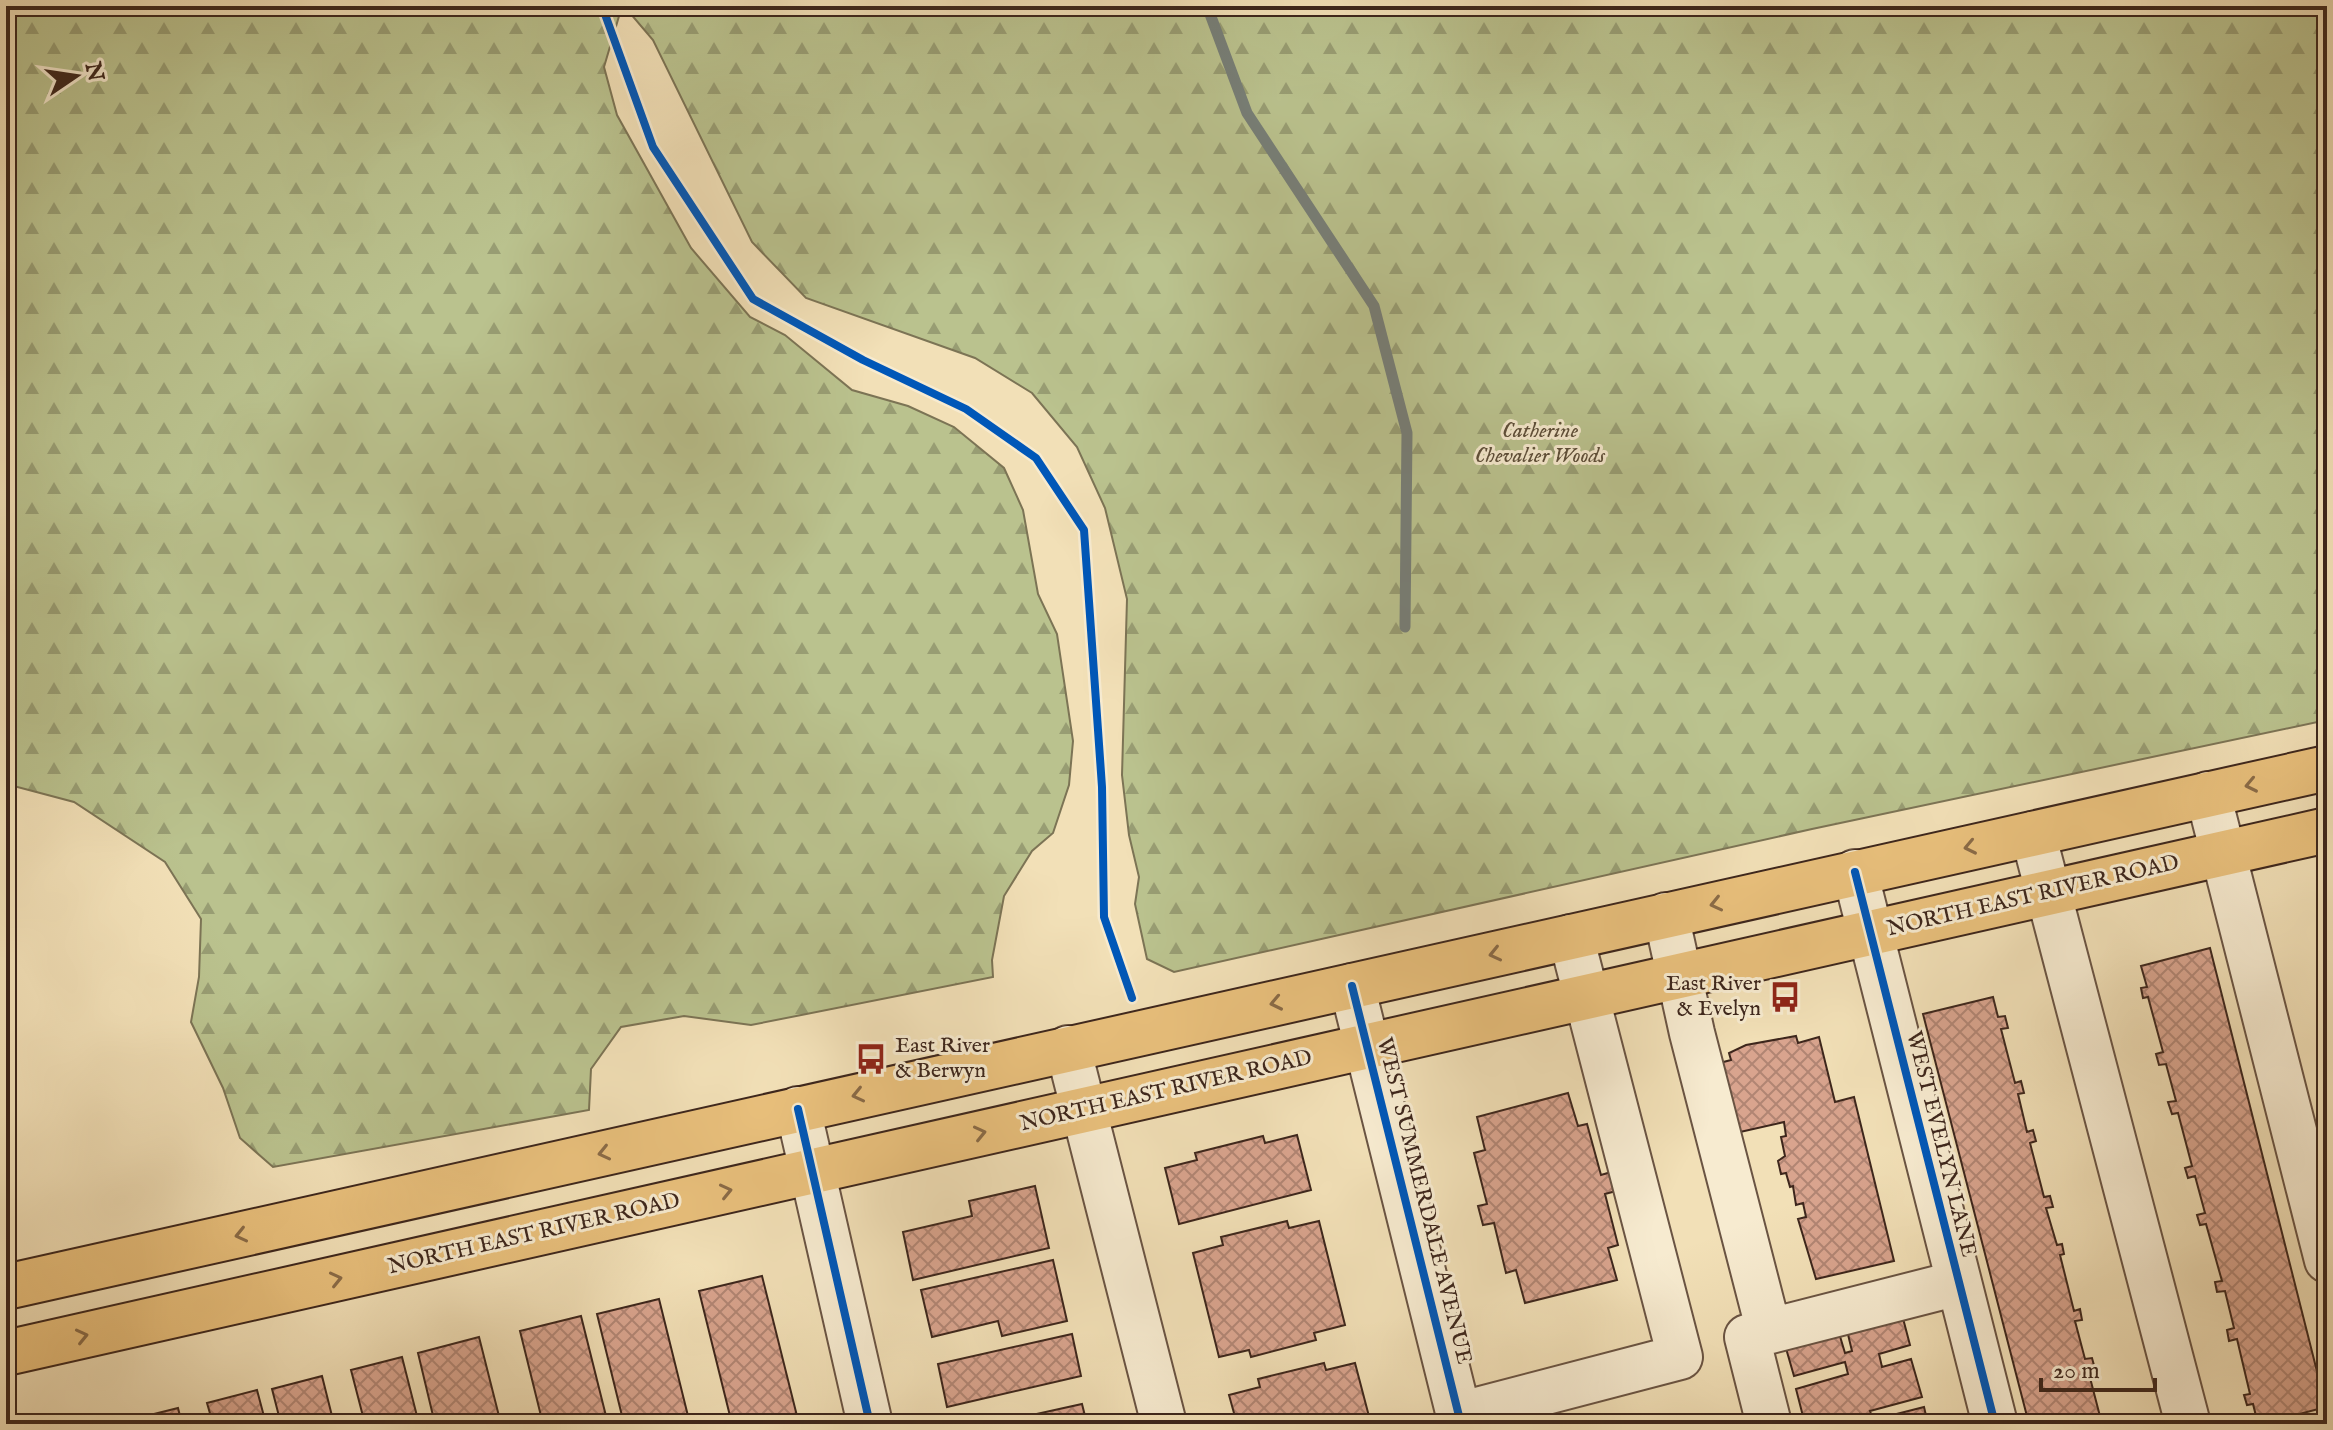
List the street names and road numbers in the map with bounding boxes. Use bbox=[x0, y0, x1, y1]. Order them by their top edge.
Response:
street label: NORTH EAST RIVER ROAD bbox=[1884, 849, 2182, 943]
street label: WEST EVELYN LANE bbox=[1899, 1028, 1983, 1260]
street label: WEST SUMMERDALE AVENUE bbox=[1370, 1035, 1478, 1367]
street label: NORTH EAST RIVER ROAD bbox=[1017, 1044, 1315, 1138]
street label: NORTH EAST RIVER ROAD bbox=[385, 1187, 683, 1281]

